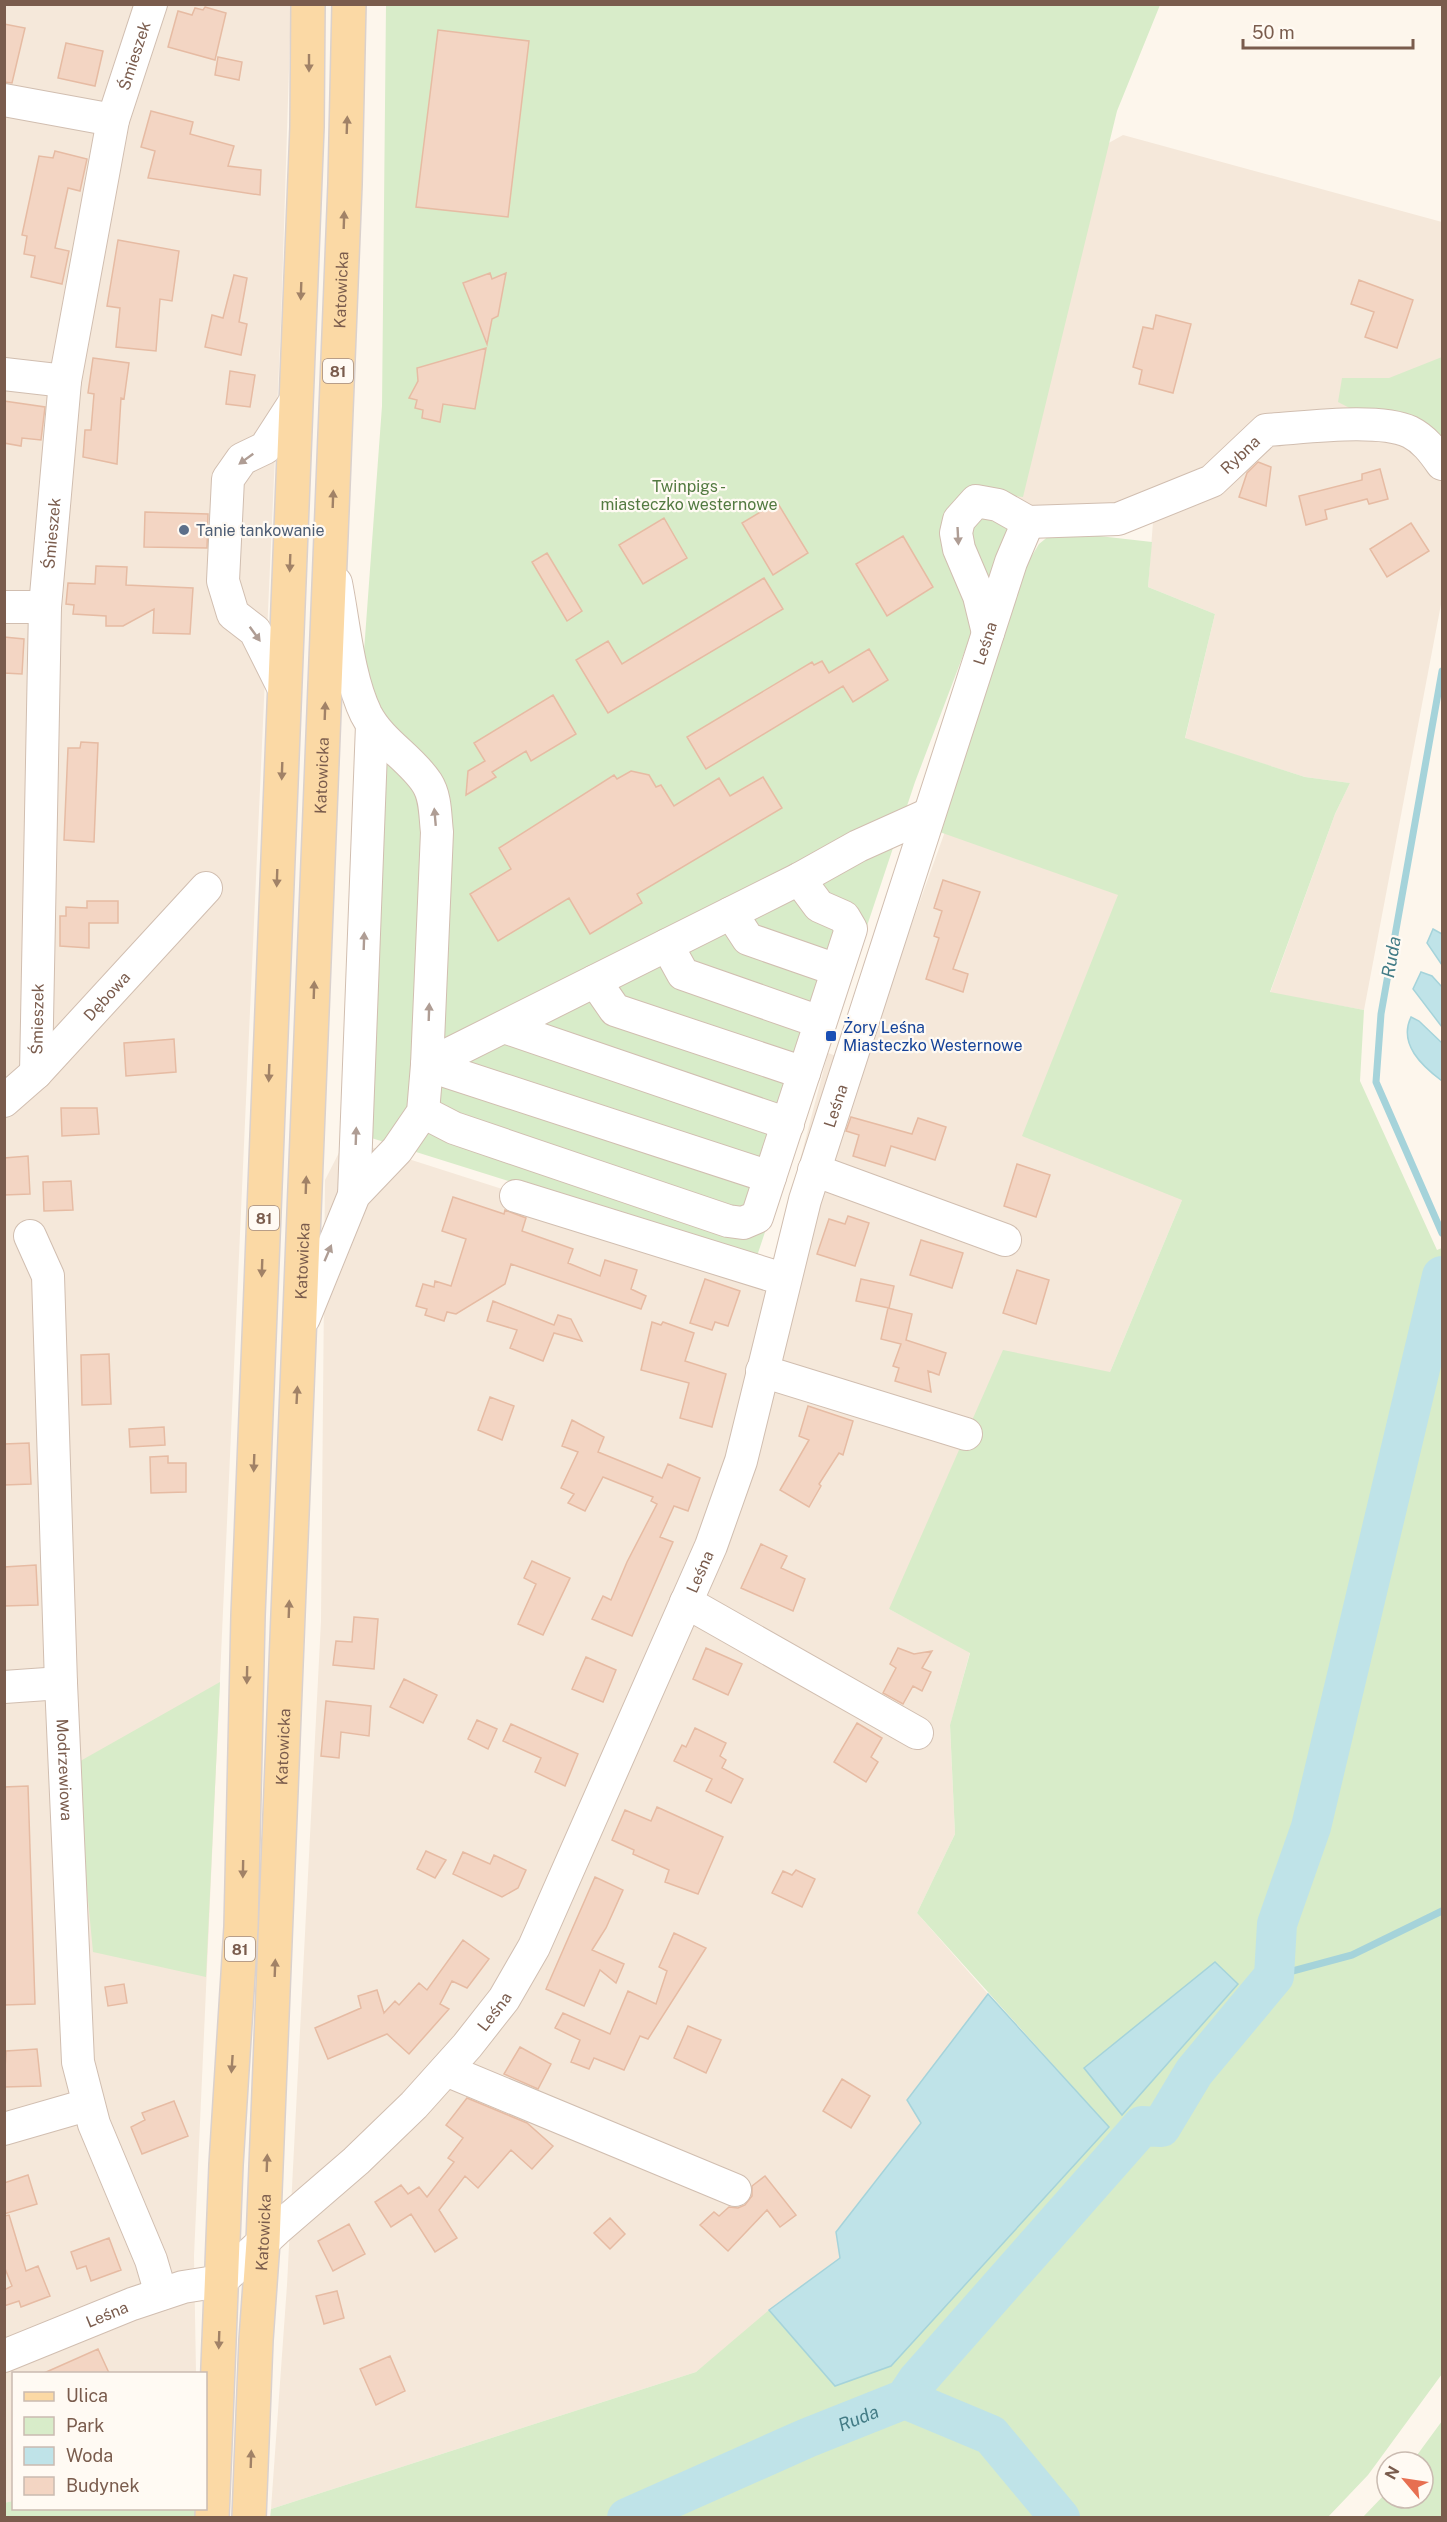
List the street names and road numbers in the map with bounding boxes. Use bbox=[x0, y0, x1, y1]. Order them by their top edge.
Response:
street label: Śmieszek bbox=[113, 19, 154, 93]
street label: Katowicka bbox=[330, 251, 352, 329]
road number: 81 bbox=[323, 359, 353, 383]
street label: Rybna bbox=[1216, 431, 1264, 478]
street label: Śmieszek bbox=[38, 497, 64, 570]
street label: Leśna bbox=[969, 619, 1001, 667]
street label: Katowicka bbox=[310, 737, 332, 814]
street label: Dębowa bbox=[79, 968, 134, 1025]
street label: Śmieszek bbox=[26, 983, 47, 1055]
street label: Leśna bbox=[820, 1082, 851, 1130]
road number: 81 bbox=[249, 1206, 279, 1230]
street label: Katowicka bbox=[291, 1222, 313, 1300]
street label: Leśna bbox=[682, 1548, 717, 1596]
street label: Katowicka bbox=[272, 1708, 294, 1786]
street label: Modrzewiowa bbox=[53, 1718, 77, 1821]
road number: 81 bbox=[225, 1937, 255, 1961]
street label: Leśna bbox=[473, 1989, 515, 2035]
street label: Katowicka bbox=[251, 2194, 274, 2271]
street label: Leśna bbox=[83, 2297, 131, 2331]

